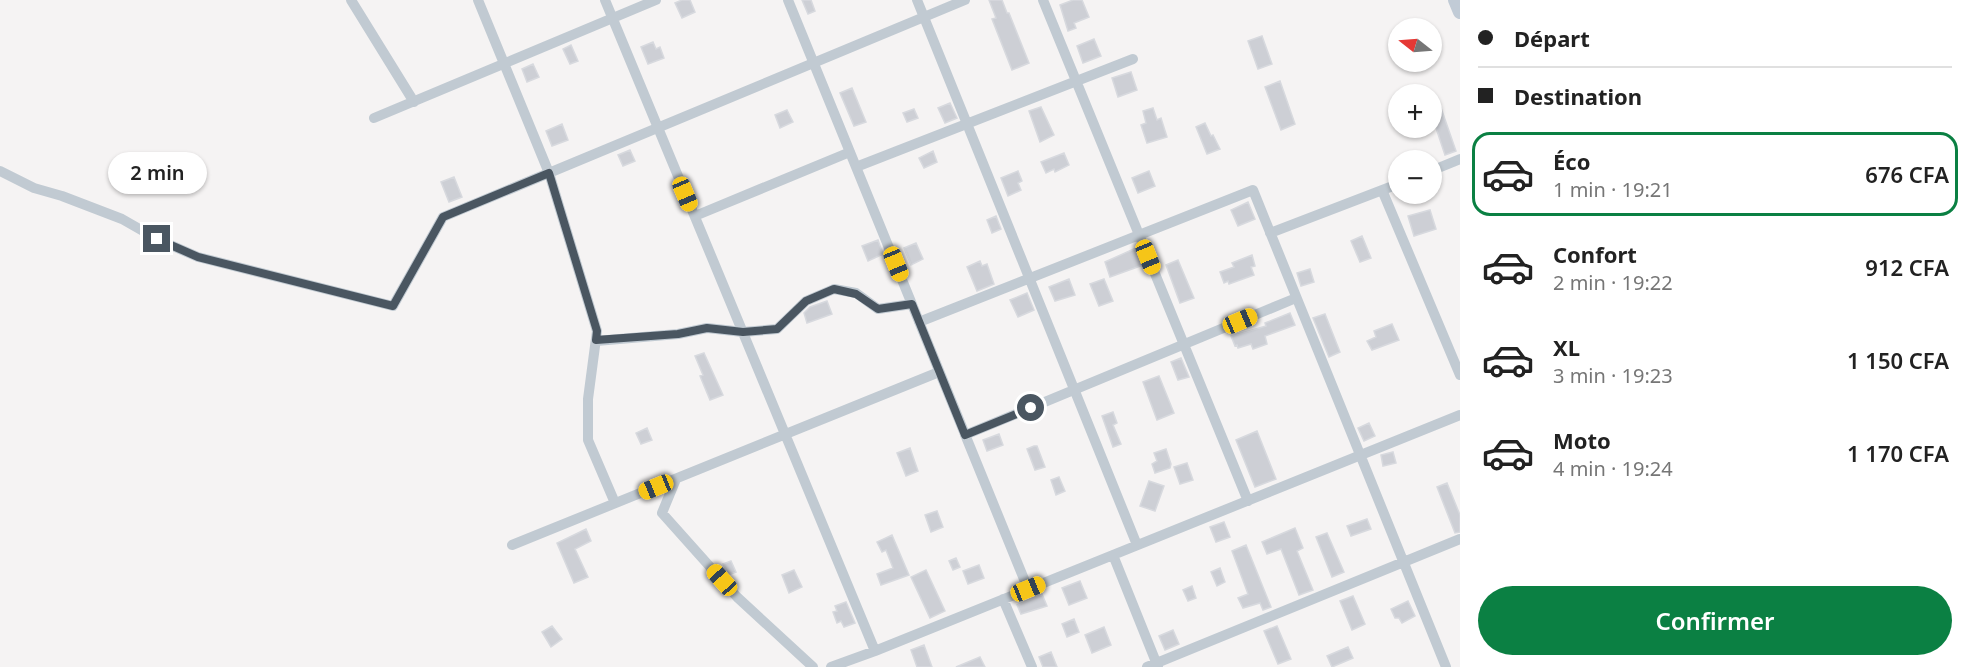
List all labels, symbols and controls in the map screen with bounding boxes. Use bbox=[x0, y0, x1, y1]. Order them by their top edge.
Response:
north arrow bbox=[1388, 18, 1442, 72]
map controls bbox=[1388, 18, 1442, 204]
text: Départ bbox=[1514, 23, 1590, 53]
text: Destination bbox=[1514, 81, 1642, 111]
button: + bbox=[1388, 84, 1442, 138]
text: Éco bbox=[1553, 146, 1590, 176]
icon: car bbox=[1481, 147, 1535, 201]
button: − bbox=[1388, 150, 1442, 204]
callout: 2 min bbox=[108, 152, 207, 194]
text: 2 min bbox=[130, 159, 185, 186]
text: 676 CFA bbox=[1865, 159, 1949, 189]
car bbox=[670, 174, 700, 214]
text: 1 min · 19:21 bbox=[1553, 176, 1673, 203]
route end bbox=[143, 225, 170, 252]
car bbox=[1133, 237, 1163, 277]
text: Confort bbox=[1553, 239, 1637, 269]
icon: car bbox=[1481, 240, 1535, 294]
car bbox=[881, 244, 911, 284]
text: 912 CFA bbox=[1865, 252, 1949, 282]
text: 2 min · 19:22 bbox=[1553, 269, 1673, 296]
car bbox=[1220, 306, 1260, 336]
text: XL bbox=[1553, 332, 1580, 362]
icon: car bbox=[1481, 333, 1535, 387]
text: 1 150 CFA bbox=[1847, 345, 1949, 375]
text: 3 min · 19:23 bbox=[1553, 362, 1673, 389]
route start bbox=[1017, 394, 1044, 421]
text: Moto bbox=[1553, 425, 1611, 455]
icon: car bbox=[1481, 426, 1535, 480]
text: 1 170 CFA bbox=[1847, 438, 1949, 468]
text: 4 min · 19:24 bbox=[1553, 455, 1673, 482]
car bbox=[636, 472, 676, 502]
car bbox=[703, 561, 741, 599]
car bbox=[1008, 574, 1048, 604]
button: Confirmer bbox=[1478, 586, 1952, 655]

